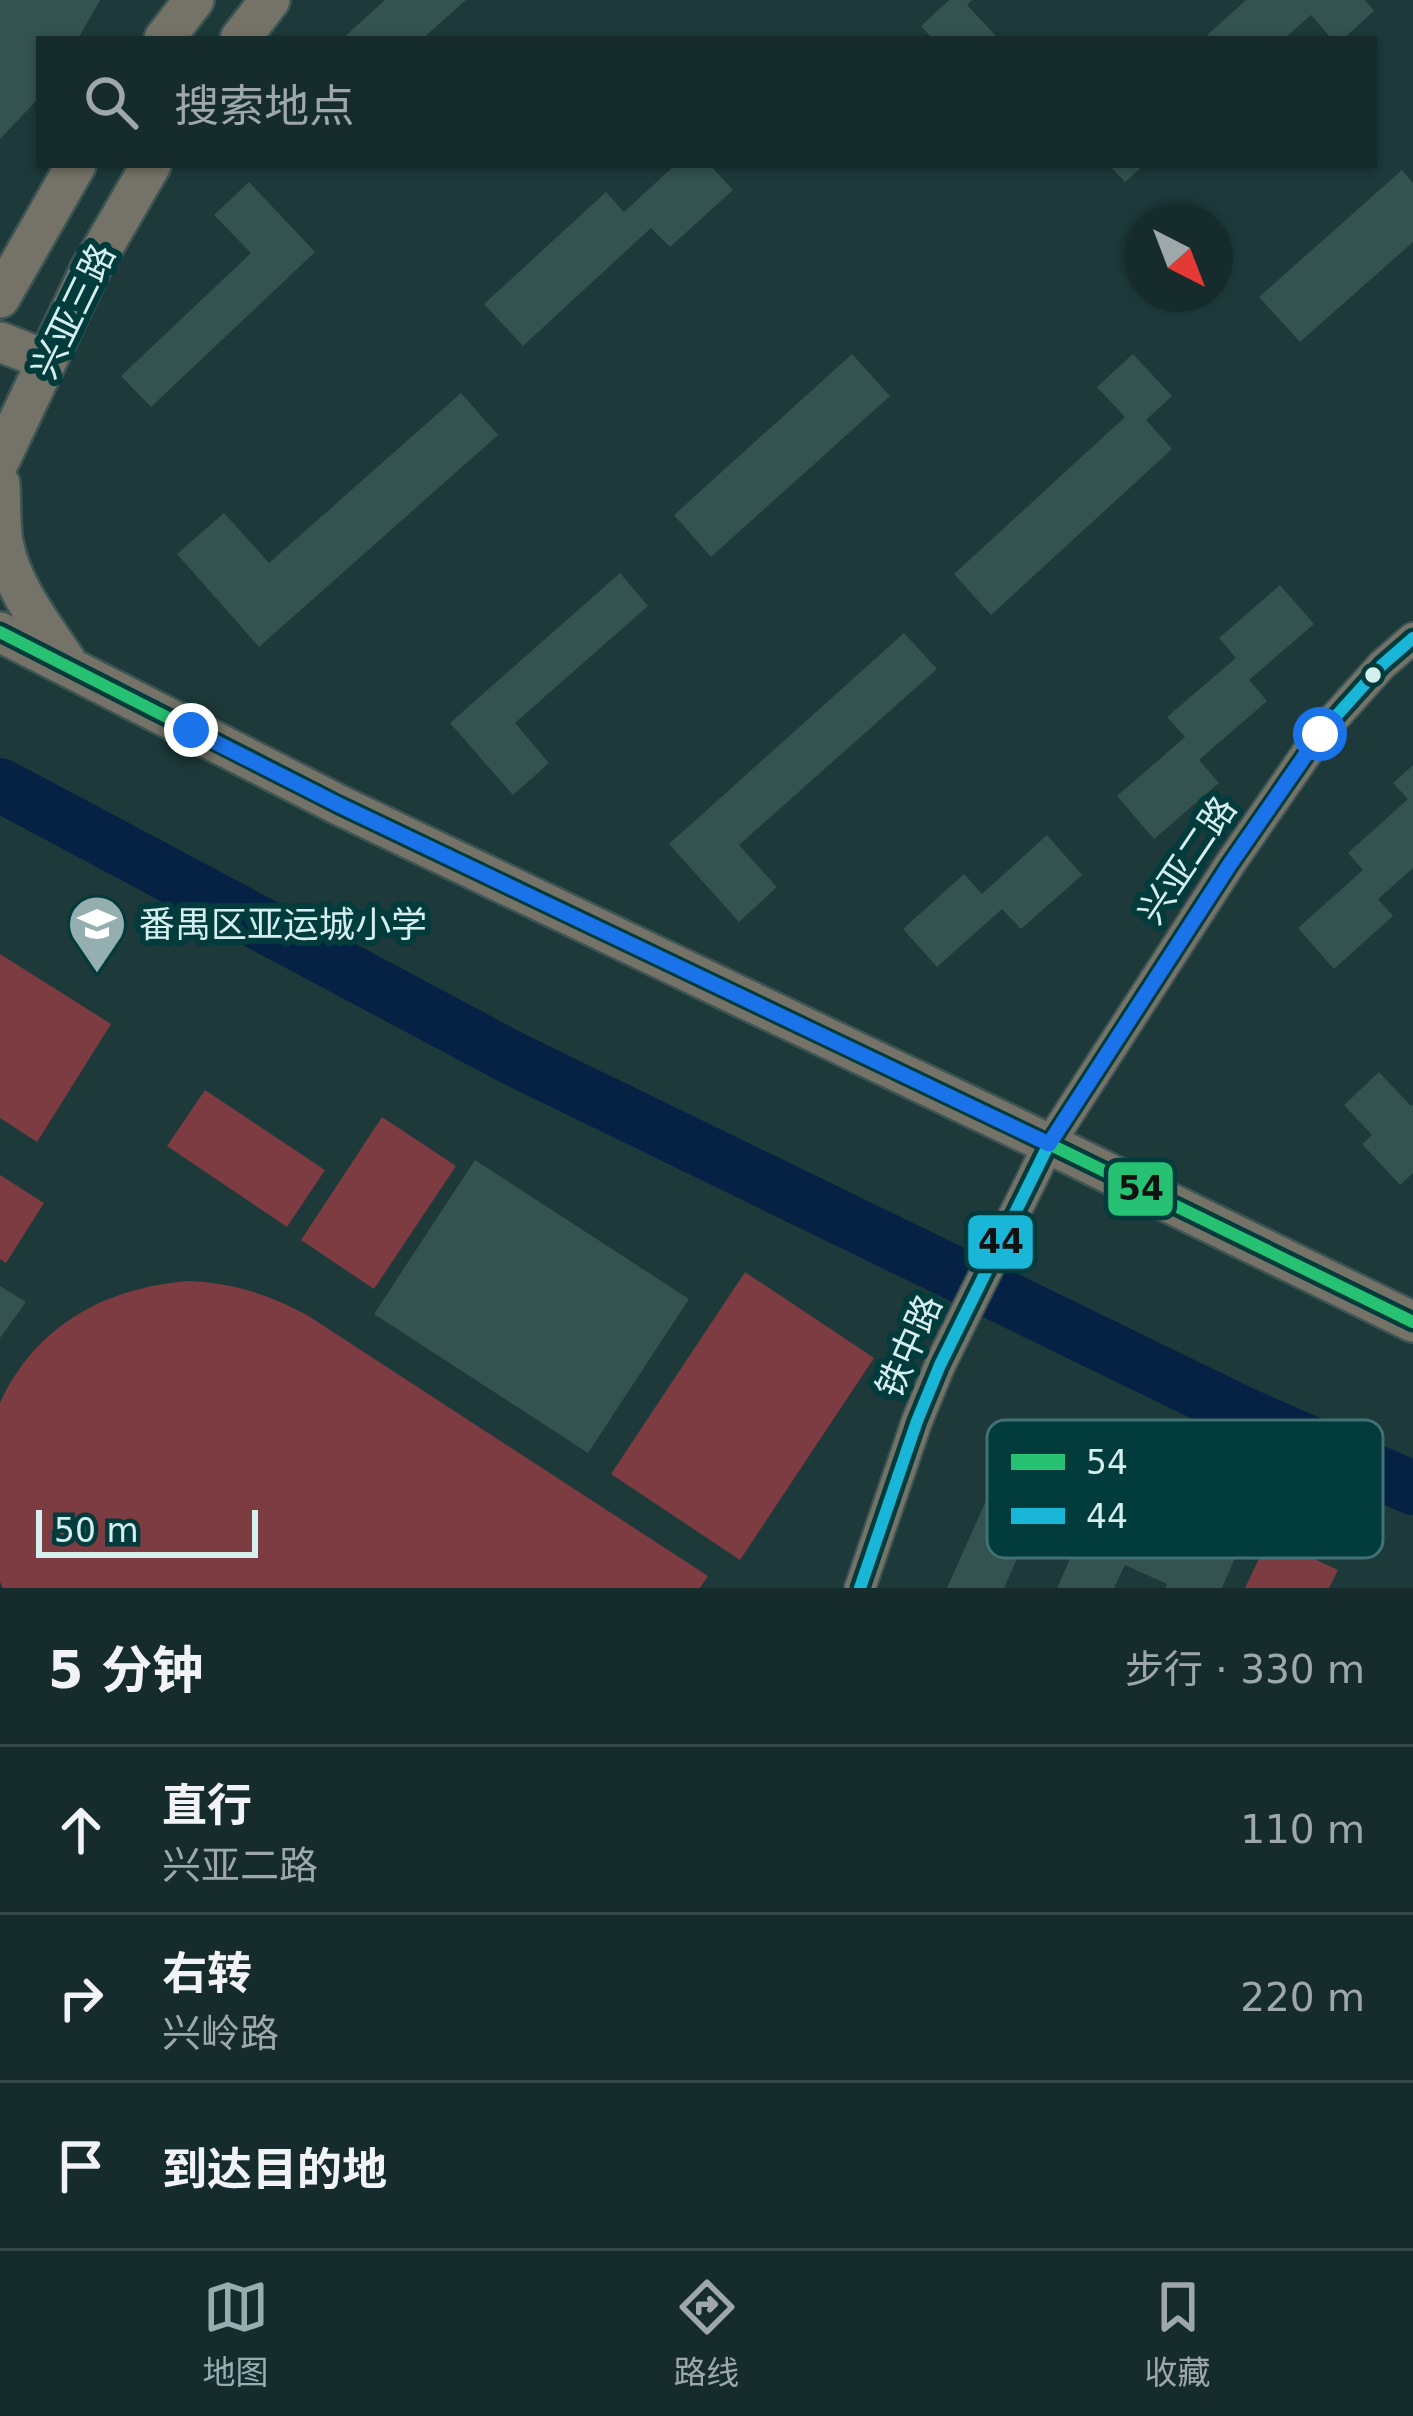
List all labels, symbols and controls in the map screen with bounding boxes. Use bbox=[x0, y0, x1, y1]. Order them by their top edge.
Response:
search box bbox=[36, 36, 1377, 168]
icon: search bbox=[78, 69, 144, 135]
text: 搜索地点 bbox=[174, 80, 354, 133]
north arrow bbox=[1125, 204, 1233, 312]
street label: 兴亚三路 bbox=[23, 237, 123, 385]
unlabelled marker bbox=[1362, 664, 1384, 686]
route end bbox=[164, 703, 218, 757]
route start bbox=[1293, 707, 1347, 761]
street label: 兴亚二路 bbox=[1130, 789, 1244, 931]
school or university icon: 番禺区亚运城小学 bbox=[66, 893, 128, 975]
place label: 番禺区亚运城小学 bbox=[139, 904, 427, 945]
line badge: 54 bbox=[1106, 1160, 1175, 1218]
text: 54 bbox=[1118, 1169, 1164, 1208]
line badge: 44 bbox=[966, 1213, 1035, 1271]
text: 44 bbox=[978, 1222, 1024, 1261]
street label: 铁中路 bbox=[868, 1288, 950, 1404]
legend bbox=[987, 1420, 1383, 1558]
text: 54 bbox=[1086, 1443, 1128, 1482]
text: 44 bbox=[1086, 1497, 1128, 1536]
scale bar bbox=[36, 1504, 258, 1557]
text: 50 m bbox=[54, 1511, 139, 1550]
text: 5 分钟 bbox=[48, 1641, 203, 1700]
text: 步行 · 330 m bbox=[1125, 1647, 1365, 1692]
text: 直行 bbox=[162, 1779, 252, 1832]
icon: ahead bbox=[48, 1797, 114, 1863]
text: 110 m bbox=[1240, 1807, 1365, 1852]
text: 兴亚二路 bbox=[162, 1843, 318, 1888]
text: 右转 bbox=[162, 1947, 252, 2000]
icon: right bbox=[48, 1965, 114, 2031]
text: 220 m bbox=[1240, 1975, 1365, 2020]
text: 兴岭路 bbox=[162, 2011, 279, 2056]
icon: arrive bbox=[48, 2133, 114, 2199]
text: 到达目的地 bbox=[162, 2143, 387, 2196]
tab: 地图 bbox=[203, 2274, 269, 2394]
tab: 路线 bbox=[674, 2274, 740, 2394]
tab: 收藏 bbox=[1145, 2274, 1211, 2394]

